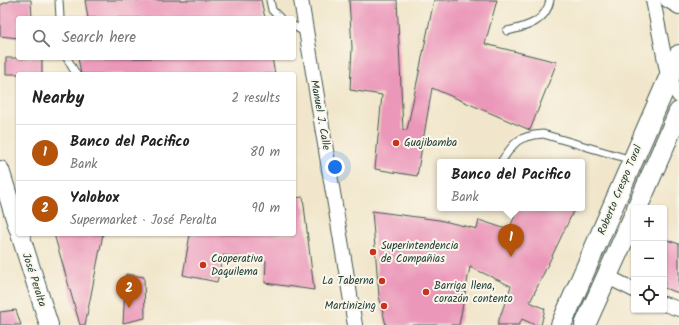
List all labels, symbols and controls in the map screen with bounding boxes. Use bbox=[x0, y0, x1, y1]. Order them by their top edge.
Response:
search box bbox=[16, 16, 296, 60]
text: Search here bbox=[62, 26, 136, 50]
icon: search bbox=[30, 27, 52, 49]
street label: Manuel J. Calle bbox=[305, 78, 335, 152]
text: Nearby bbox=[32, 85, 84, 112]
text: 2 results bbox=[232, 88, 280, 109]
text: Banco del Pacifico bbox=[70, 130, 190, 154]
place label: Guajibamba bbox=[404, 134, 457, 152]
marker: Guajibamba bbox=[391, 138, 401, 148]
text: 1 bbox=[43, 142, 47, 163]
text: 80 m bbox=[250, 142, 280, 163]
street label: Roberto Crespo Toral bbox=[593, 142, 647, 238]
text: Bank bbox=[70, 154, 97, 175]
your location bbox=[325, 157, 345, 177]
popup bbox=[437, 159, 585, 211]
text: Banco del Pacifico bbox=[451, 163, 571, 187]
text: Yalobox bbox=[70, 186, 119, 210]
text: Bank bbox=[451, 187, 479, 208]
text: 2 bbox=[41, 198, 49, 219]
text: 90 m bbox=[252, 198, 280, 219]
map controls bbox=[631, 205, 667, 313]
button: + bbox=[631, 205, 667, 241]
text: Supermarket · José Peralta bbox=[70, 210, 217, 231]
pin: 1 bbox=[498, 224, 524, 257]
place label: Superintendencia de Compañias bbox=[381, 237, 459, 268]
button: − bbox=[631, 241, 667, 277]
marker: Superintendencia de Compañias bbox=[368, 247, 378, 257]
place label: Cooperativa Daquilema bbox=[211, 250, 263, 281]
street label: José Peralta bbox=[17, 251, 51, 309]
marker: Cooperativa Daquilema bbox=[198, 260, 208, 270]
place label: La Taberna bbox=[322, 272, 374, 290]
pin: 2 bbox=[116, 275, 142, 308]
marker: La Taberna bbox=[377, 276, 387, 286]
place label: Barriga llena, corazón contento bbox=[434, 277, 513, 308]
button: locate bbox=[631, 277, 667, 313]
marker: Barriga llena, corazón contento bbox=[421, 287, 431, 297]
place label: Martinizing bbox=[325, 297, 376, 315]
marker: Martinizing bbox=[379, 301, 389, 311]

